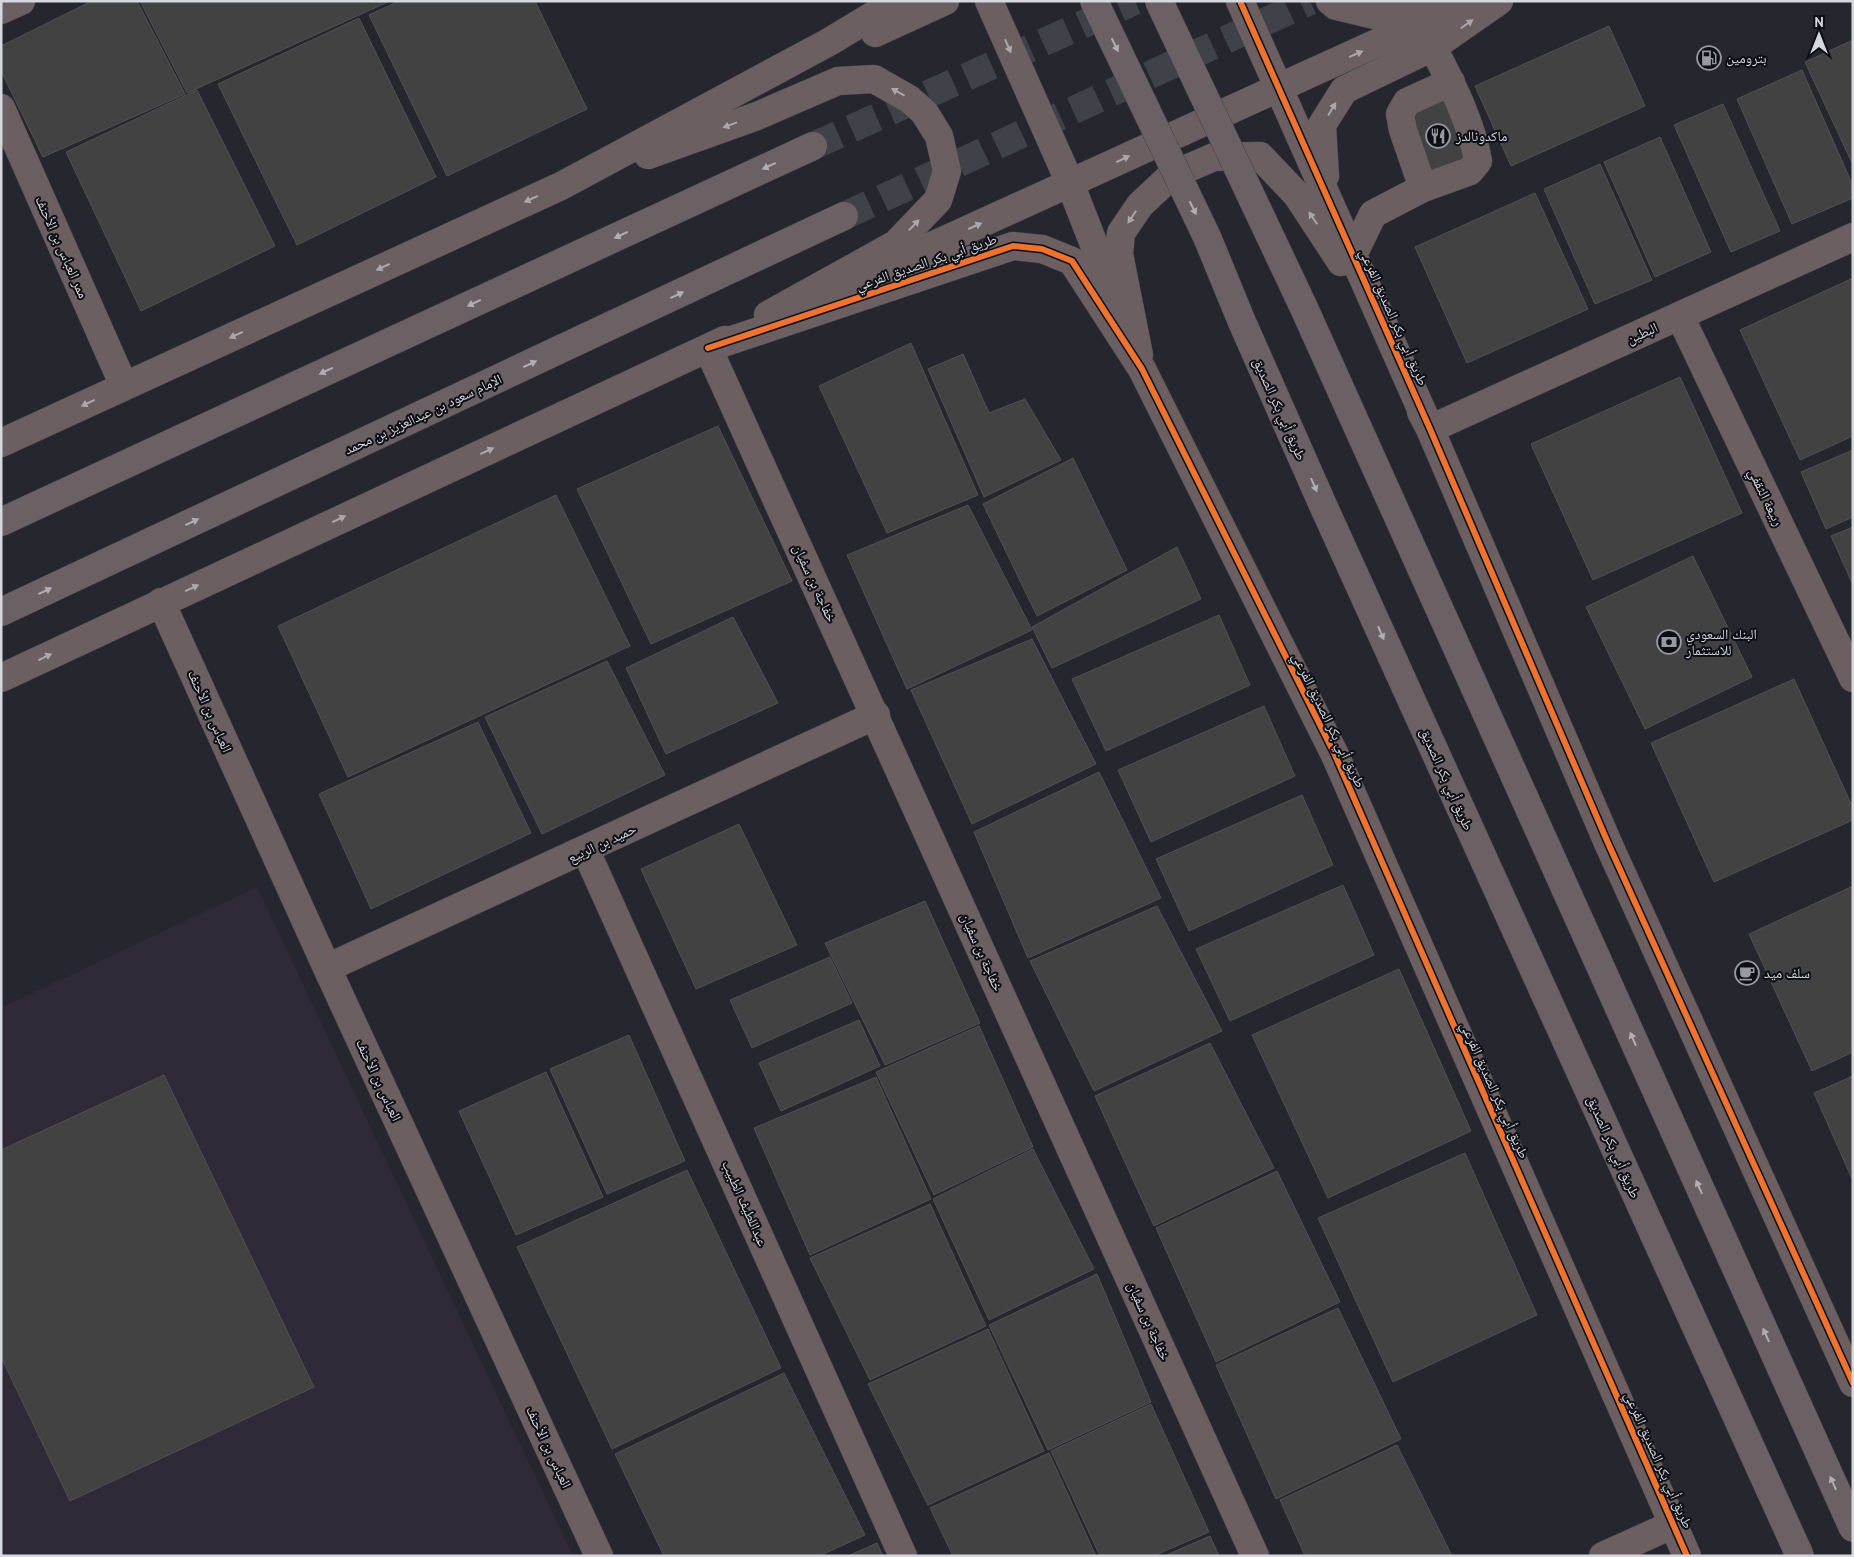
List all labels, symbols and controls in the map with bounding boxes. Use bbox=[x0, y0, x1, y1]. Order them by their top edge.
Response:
north arrow bbox=[1794, 10, 1844, 60]
text: N bbox=[1814, 13, 1824, 31]
one-way arrow bbox=[1460, 19, 1474, 29]
one-way arrow bbox=[1111, 38, 1119, 52]
one-way arrow bbox=[1005, 39, 1013, 53]
fuel station icon: بترومين bbox=[1696, 45, 1722, 71]
one-way arrow bbox=[1349, 49, 1363, 57]
place label: بترومين bbox=[1726, 49, 1767, 67]
one-way arrow bbox=[890, 88, 905, 96]
one-way arrow bbox=[1328, 102, 1337, 115]
one-way arrow bbox=[722, 121, 737, 129]
restaurant icon: ماكدونالدز bbox=[1425, 123, 1451, 149]
place label: ماكدونالدز bbox=[1455, 127, 1507, 145]
one-way arrow bbox=[1116, 155, 1130, 163]
one-way arrow bbox=[762, 163, 776, 171]
street label: ممر العباس بن الأحنف bbox=[31, 193, 93, 301]
one-way arrow bbox=[524, 196, 538, 204]
one-way arrow bbox=[1189, 201, 1197, 215]
one-way arrow bbox=[1127, 210, 1137, 224]
one-way arrow bbox=[1308, 212, 1318, 225]
one-way arrow bbox=[908, 219, 920, 231]
one-way arrow bbox=[968, 222, 982, 230]
street label: طريق أبي بكر الصديق الفرعي bbox=[853, 229, 1000, 297]
one-way arrow bbox=[614, 231, 628, 239]
street label: طريق أبي بكر الصديق الفرعي bbox=[1353, 246, 1432, 389]
one-way arrow bbox=[376, 264, 390, 272]
one-way arrow bbox=[670, 291, 684, 299]
one-way arrow bbox=[467, 299, 481, 307]
street label: البطين bbox=[1624, 318, 1660, 348]
one-way arrow bbox=[229, 331, 243, 339]
street label: طريق أبي بكر الصديق bbox=[1247, 355, 1311, 464]
one-way arrow bbox=[523, 360, 537, 368]
one-way arrow bbox=[319, 368, 333, 376]
street label: الإمام سعود بن عبدالعزيز بن محمد bbox=[341, 370, 505, 459]
one-way arrow bbox=[81, 399, 95, 407]
one-way arrow bbox=[480, 446, 494, 454]
street label: ربيعة الثقفي bbox=[1742, 465, 1788, 530]
one-way arrow bbox=[1310, 478, 1318, 492]
one-way arrow bbox=[332, 515, 347, 523]
one-way arrow bbox=[185, 518, 200, 527]
street label: خفاجة بن سفيان bbox=[789, 541, 841, 625]
one-way arrow bbox=[185, 583, 199, 591]
one-way arrow bbox=[38, 587, 52, 595]
place label: البنك السعودي للاستثمار bbox=[1685, 625, 1757, 659]
one-way arrow bbox=[1377, 626, 1385, 640]
bank icon: البنك السعودي للاستثمار bbox=[1656, 629, 1682, 655]
street label: طريق أبي بكر الصديق الفرعي bbox=[1286, 650, 1370, 792]
one-way arrow bbox=[38, 653, 52, 661]
street label: العباس بن الأحنف bbox=[184, 667, 236, 755]
street label: طريق أبي بكر الصديق bbox=[1414, 725, 1478, 834]
street label: حميد بن الربيع bbox=[565, 819, 640, 868]
street label: خفاجة بن سفيان bbox=[957, 910, 1007, 994]
cafe icon: سلف ميد bbox=[1734, 960, 1760, 986]
place label: سلف ميد bbox=[1764, 964, 1810, 982]
street label: طريق أبي بكر الصديق الفرعي bbox=[1454, 1019, 1533, 1162]
one-way arrow bbox=[1628, 1032, 1636, 1046]
street label: العباس بن الأحنف bbox=[352, 1036, 406, 1124]
street label: طريق أبي بكر الصديق bbox=[1581, 1093, 1645, 1202]
street label: عبداللطيف الطبيب bbox=[718, 1157, 772, 1249]
one-way arrow bbox=[1695, 1180, 1703, 1194]
street label: خفاجة بن سفيان bbox=[1124, 1279, 1174, 1363]
one-way arrow bbox=[1762, 1328, 1770, 1342]
street label: طريق أبي بكر الصديق الفرعي bbox=[1618, 1389, 1697, 1532]
street label: العباس بن الأحنف bbox=[522, 1403, 576, 1491]
one-way arrow bbox=[1828, 1476, 1836, 1490]

